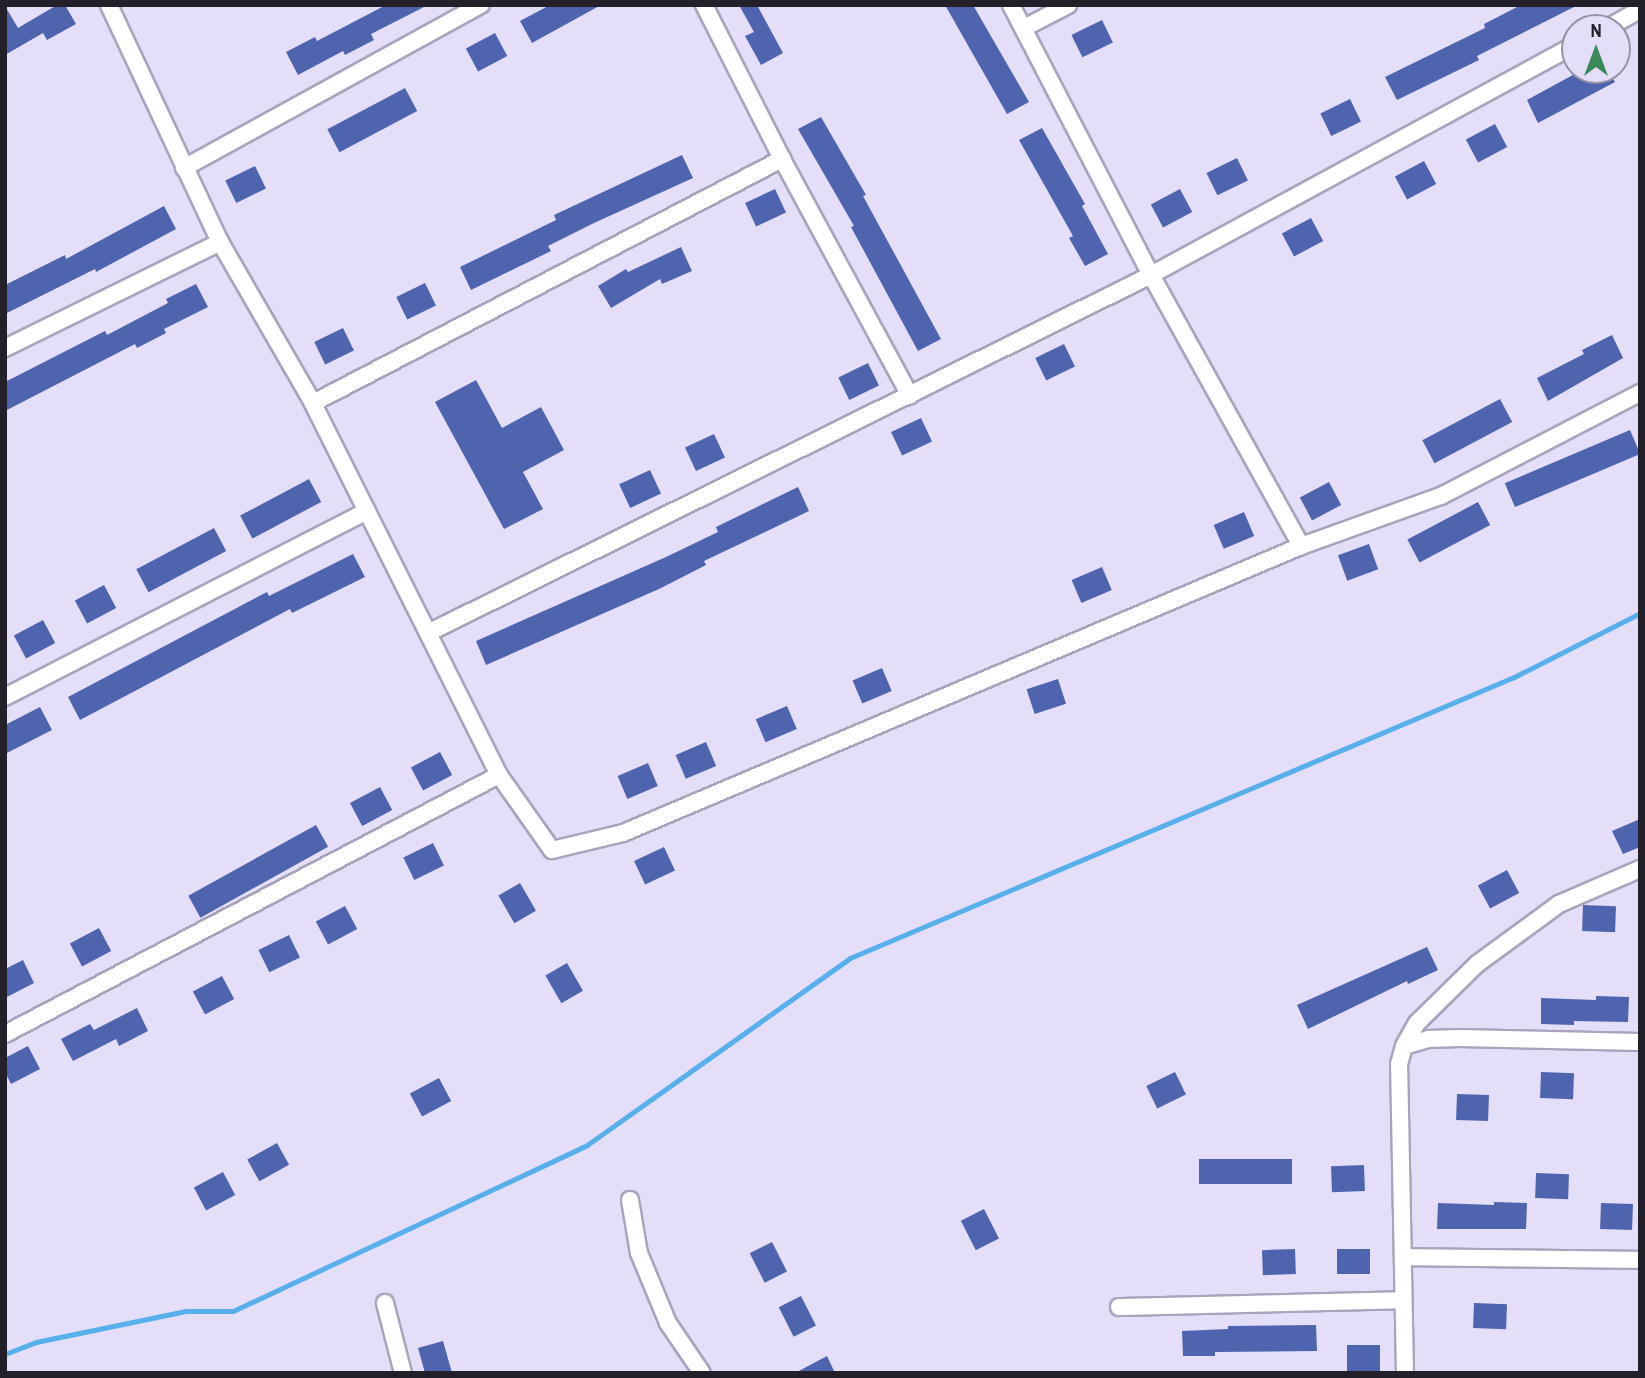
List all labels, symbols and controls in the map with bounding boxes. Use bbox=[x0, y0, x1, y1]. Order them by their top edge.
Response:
north arrow bbox=[1561, 14, 1631, 84]
text: N bbox=[1590, 17, 1602, 43]

